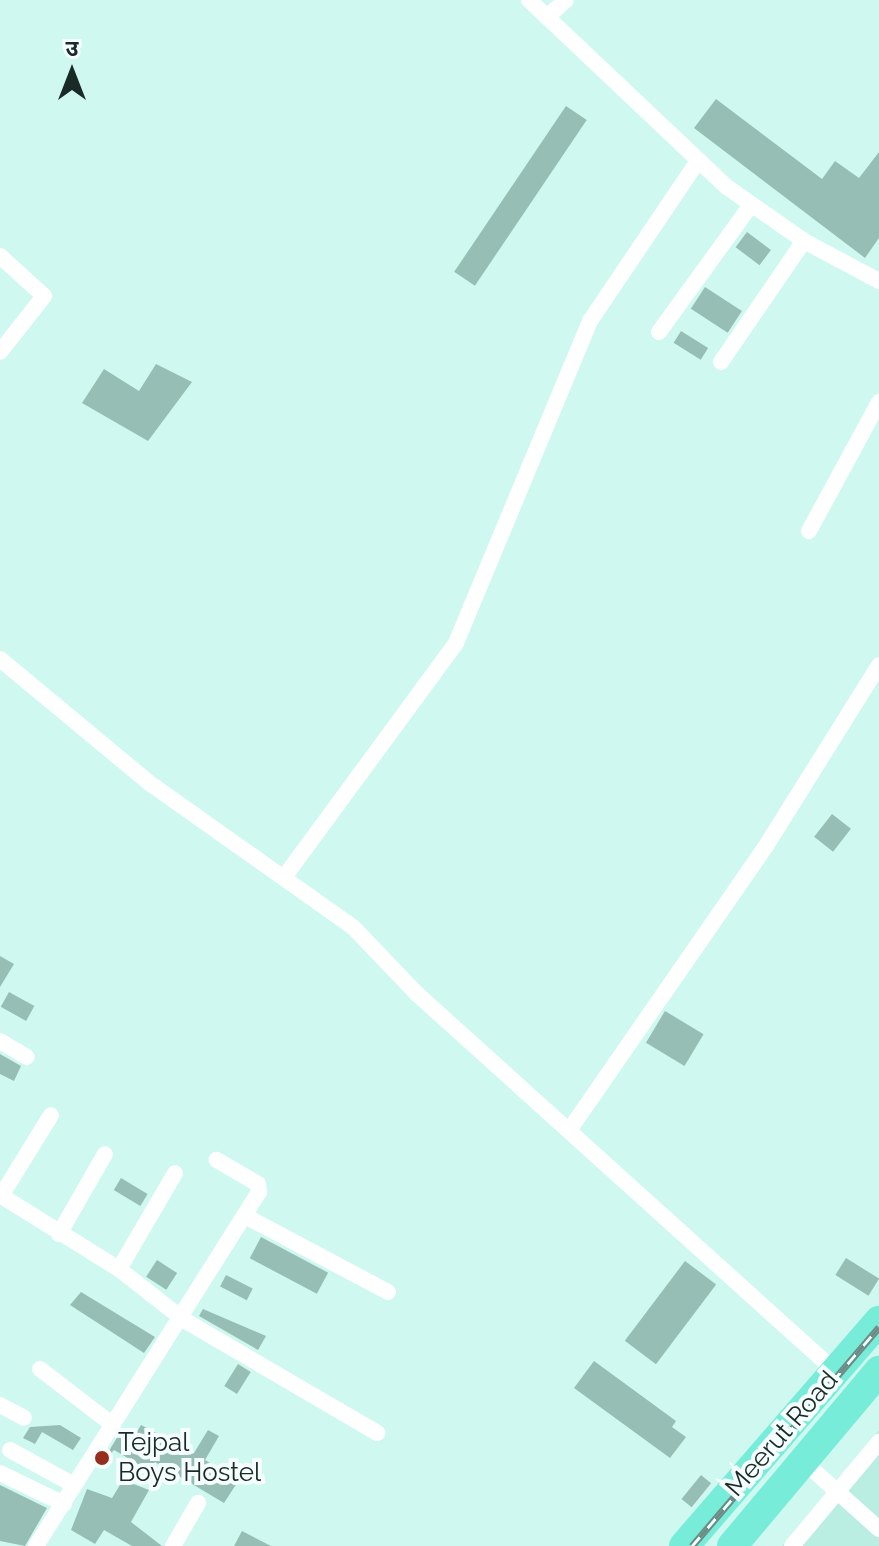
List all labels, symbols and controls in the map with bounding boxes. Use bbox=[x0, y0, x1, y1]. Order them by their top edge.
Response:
north arrow bbox=[32, 32, 112, 112]
text: उ bbox=[66, 35, 78, 61]
street label: Meerut Road bbox=[719, 1365, 845, 1503]
place label: Tejpal Boys Hostel bbox=[118, 1427, 261, 1488]
marker: Tejpal Boys Hostel bbox=[93, 1449, 111, 1467]

